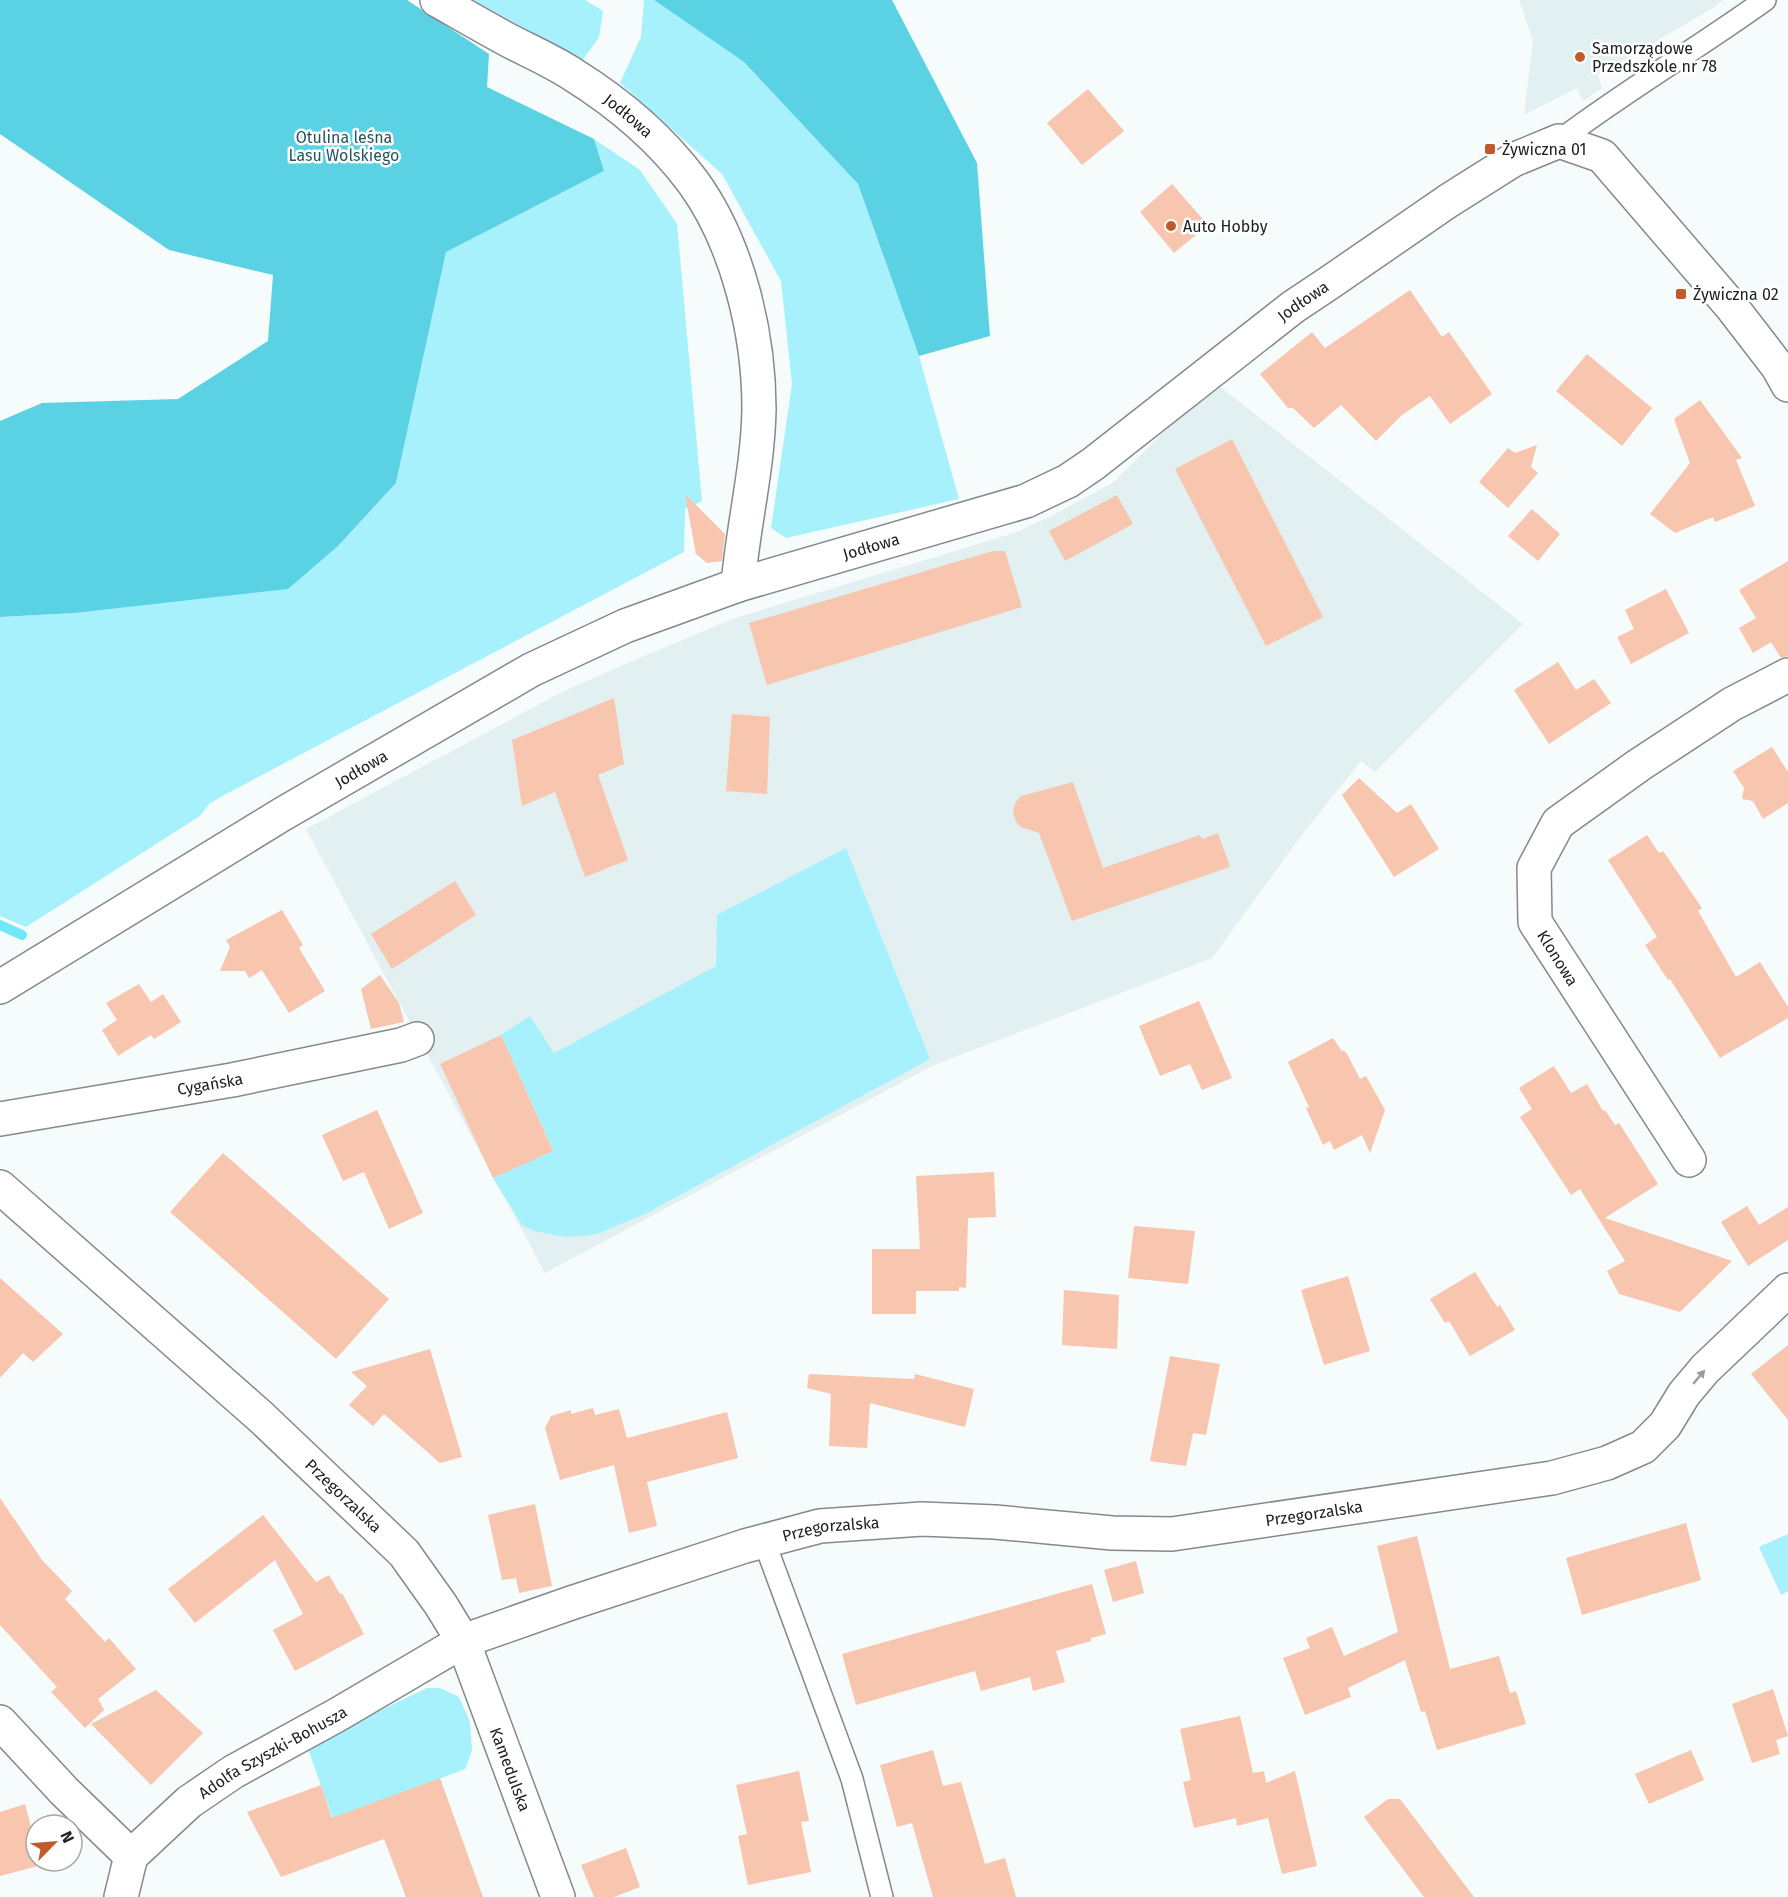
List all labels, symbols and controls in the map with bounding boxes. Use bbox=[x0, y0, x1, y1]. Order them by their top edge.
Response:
place label: Samorządowe Przedszkole nr 78 bbox=[1592, 39, 1717, 76]
marker: Samorządowe Przedszkole nr 78 bbox=[1573, 50, 1587, 64]
street label: Jodłowa bbox=[600, 90, 657, 142]
park label: Otulina leśna Lasu Wolskiego bbox=[289, 128, 399, 165]
place label: Żywiczna 01 bbox=[1502, 139, 1586, 159]
marker: Żywiczna 01 bbox=[1483, 142, 1497, 156]
place label: Auto Hobby bbox=[1183, 217, 1268, 236]
marker: Auto Hobby bbox=[1164, 219, 1178, 233]
street label: Jodłowa bbox=[1274, 277, 1332, 326]
place label: Żywiczna 02 bbox=[1693, 284, 1779, 304]
marker: Żywiczna 02 bbox=[1674, 287, 1688, 301]
street label: Jodłowa bbox=[841, 529, 902, 564]
street label: Jodłowa bbox=[331, 746, 391, 792]
street label: Klonowa bbox=[1533, 927, 1582, 990]
street label: Cygańska bbox=[176, 1069, 245, 1099]
one-way arrow bbox=[1692, 1369, 1705, 1385]
street label: Przegorzalska bbox=[301, 1455, 386, 1537]
street label: Przegorzalska bbox=[1264, 1497, 1364, 1530]
street label: Przegorzalska bbox=[780, 1513, 880, 1546]
street label: Adolfa Szyszki-Bohusza bbox=[195, 1702, 351, 1803]
street label: Kamedulska bbox=[486, 1725, 534, 1814]
north arrow bbox=[24, 1813, 84, 1873]
text: N bbox=[56, 1828, 78, 1846]

